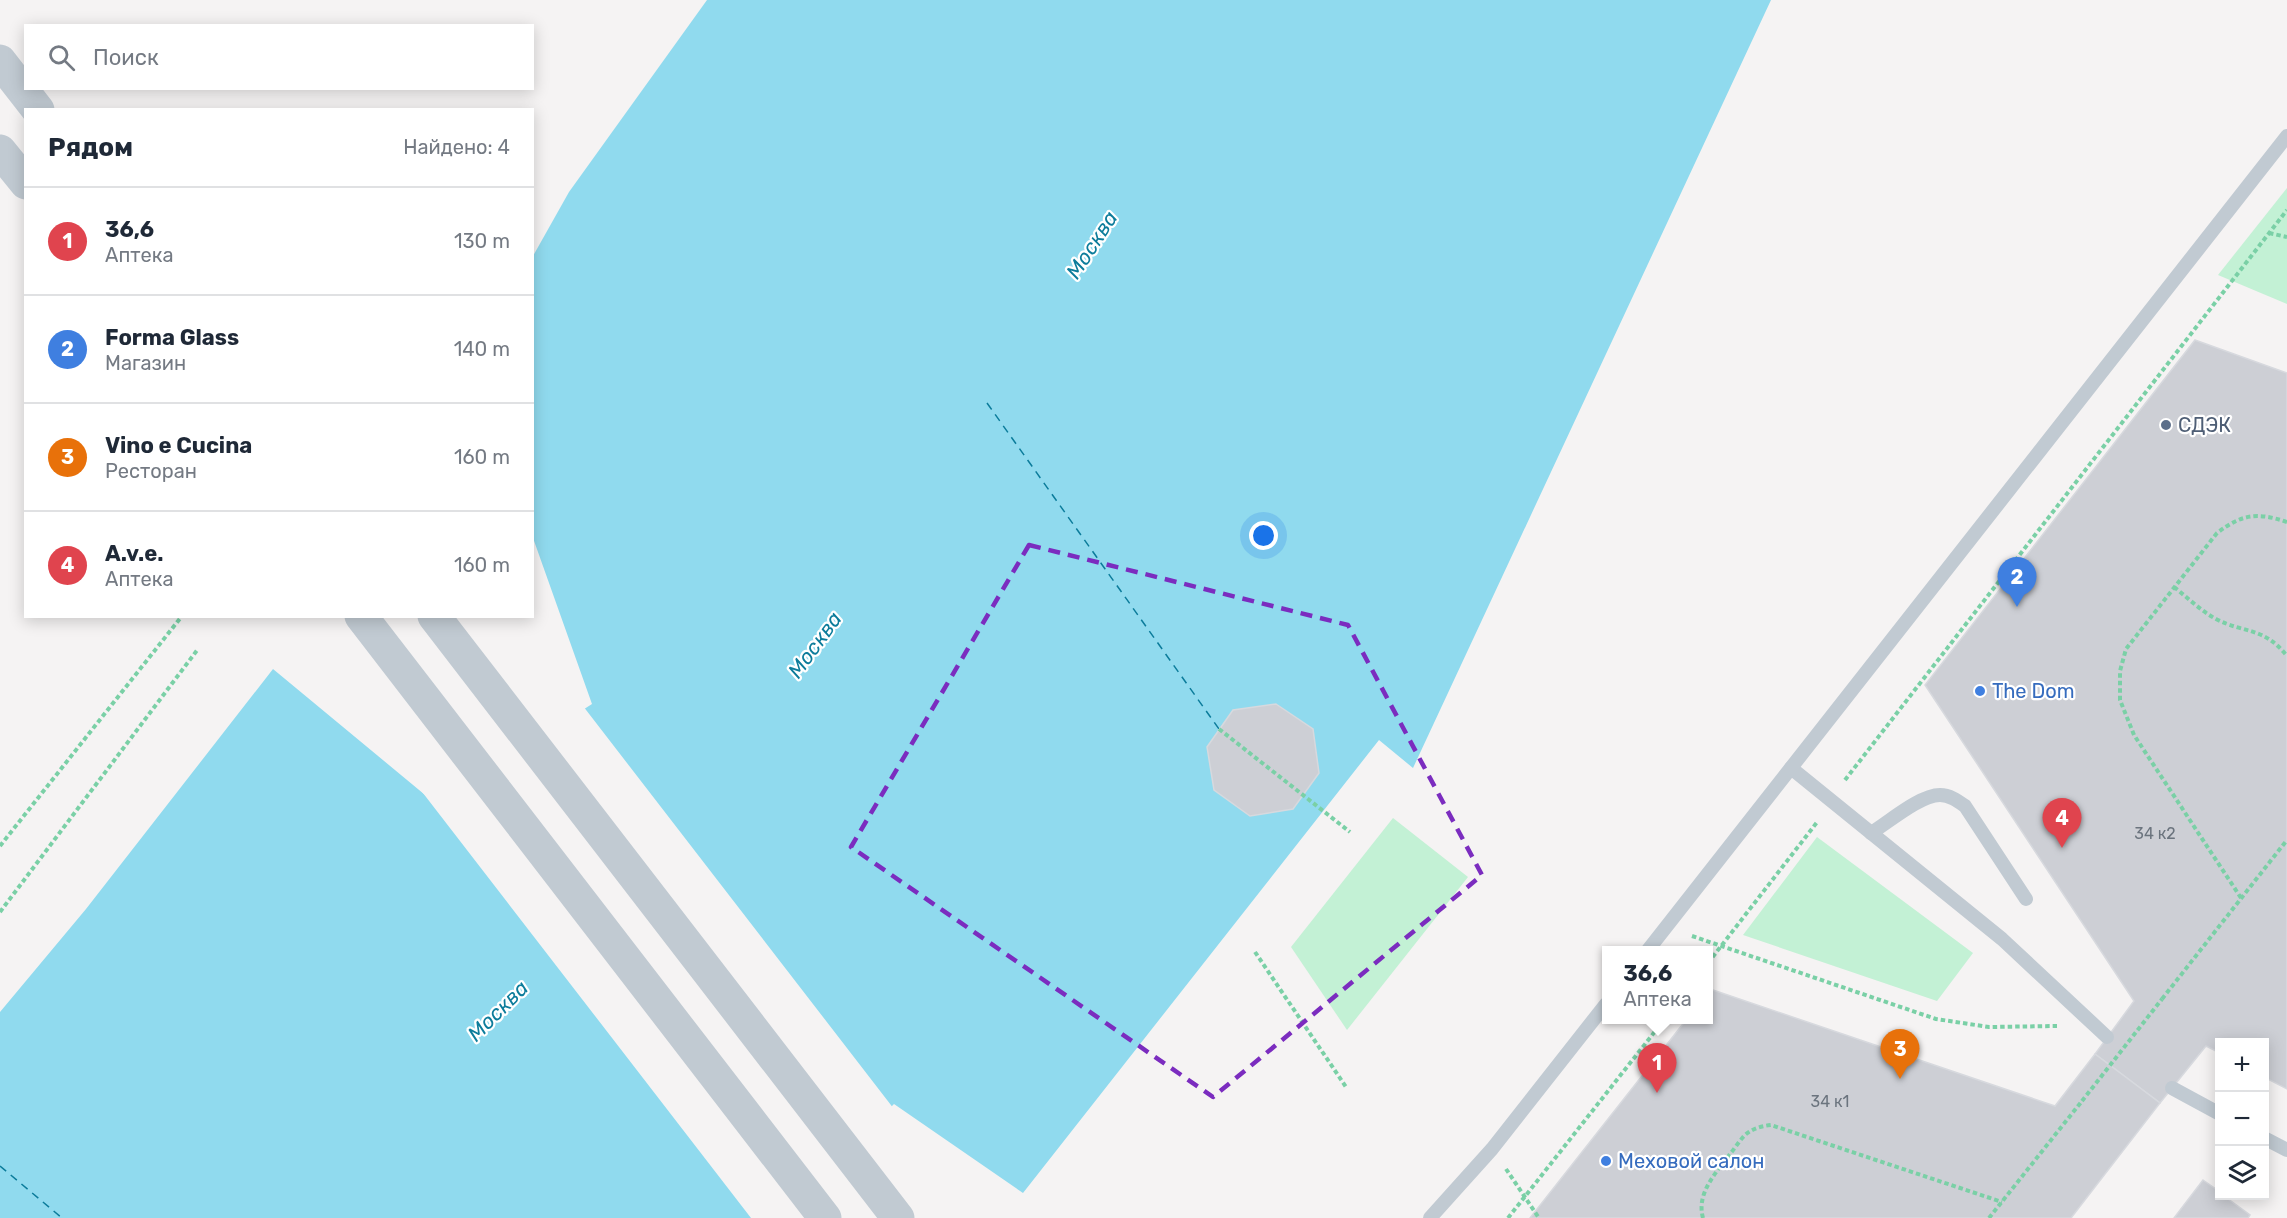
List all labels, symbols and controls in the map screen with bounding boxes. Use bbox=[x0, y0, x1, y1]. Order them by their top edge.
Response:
search box bbox=[24, 24, 534, 90]
icon: search bbox=[45, 41, 78, 74]
text: Поиск bbox=[93, 44, 159, 71]
text: Рядом bbox=[48, 132, 133, 163]
text: Найдено: 4 bbox=[403, 135, 510, 159]
water label: Москва bbox=[1061, 206, 1123, 283]
text: 36,6 bbox=[105, 216, 154, 243]
text: 1 bbox=[63, 229, 72, 253]
text: 130 m bbox=[454, 229, 510, 253]
text: Аптека bbox=[105, 243, 173, 267]
text: Forma Glass bbox=[105, 324, 239, 351]
text: 2 bbox=[61, 337, 74, 361]
text: 140 m bbox=[454, 337, 510, 361]
text: Магазин bbox=[105, 351, 186, 375]
place label: СДЭК bbox=[2178, 413, 2231, 437]
marker: СДЭК bbox=[2159, 418, 2173, 432]
text: Vino e Cucina bbox=[105, 432, 252, 459]
text: 3 bbox=[61, 445, 74, 469]
text: 160 m bbox=[454, 445, 510, 469]
text: Ресторан bbox=[105, 459, 197, 483]
your location bbox=[1249, 521, 1278, 550]
text: A.v.e. bbox=[105, 540, 164, 567]
text: 4 bbox=[61, 553, 74, 577]
text: 160 m bbox=[454, 553, 510, 577]
pin: 2 bbox=[1998, 558, 2036, 607]
text: Аптека bbox=[105, 567, 173, 591]
water label: Москва bbox=[782, 607, 847, 683]
place label: The Dom bbox=[1992, 679, 2075, 703]
marker: The Dom bbox=[1973, 684, 1987, 698]
pin: 4 bbox=[2042, 798, 2082, 848]
house number: 34 к2 bbox=[2134, 824, 2176, 843]
popup bbox=[1602, 946, 1713, 1024]
text: 36,6 bbox=[1623, 960, 1672, 987]
water label: Москва bbox=[462, 975, 533, 1046]
text: Аптека bbox=[1623, 987, 1692, 1011]
pin: 3 bbox=[1880, 1030, 1920, 1079]
map controls bbox=[2215, 1038, 2269, 1200]
button: + bbox=[2215, 1038, 2269, 1092]
pin: 1 bbox=[1638, 1044, 1676, 1093]
house number: 34 к1 bbox=[1811, 1092, 1849, 1111]
button: − bbox=[2215, 1092, 2269, 1146]
button: layers bbox=[2215, 1146, 2269, 1200]
place label: Меховой салон bbox=[1618, 1149, 1764, 1173]
marker: Меховой салон bbox=[1599, 1154, 1613, 1168]

